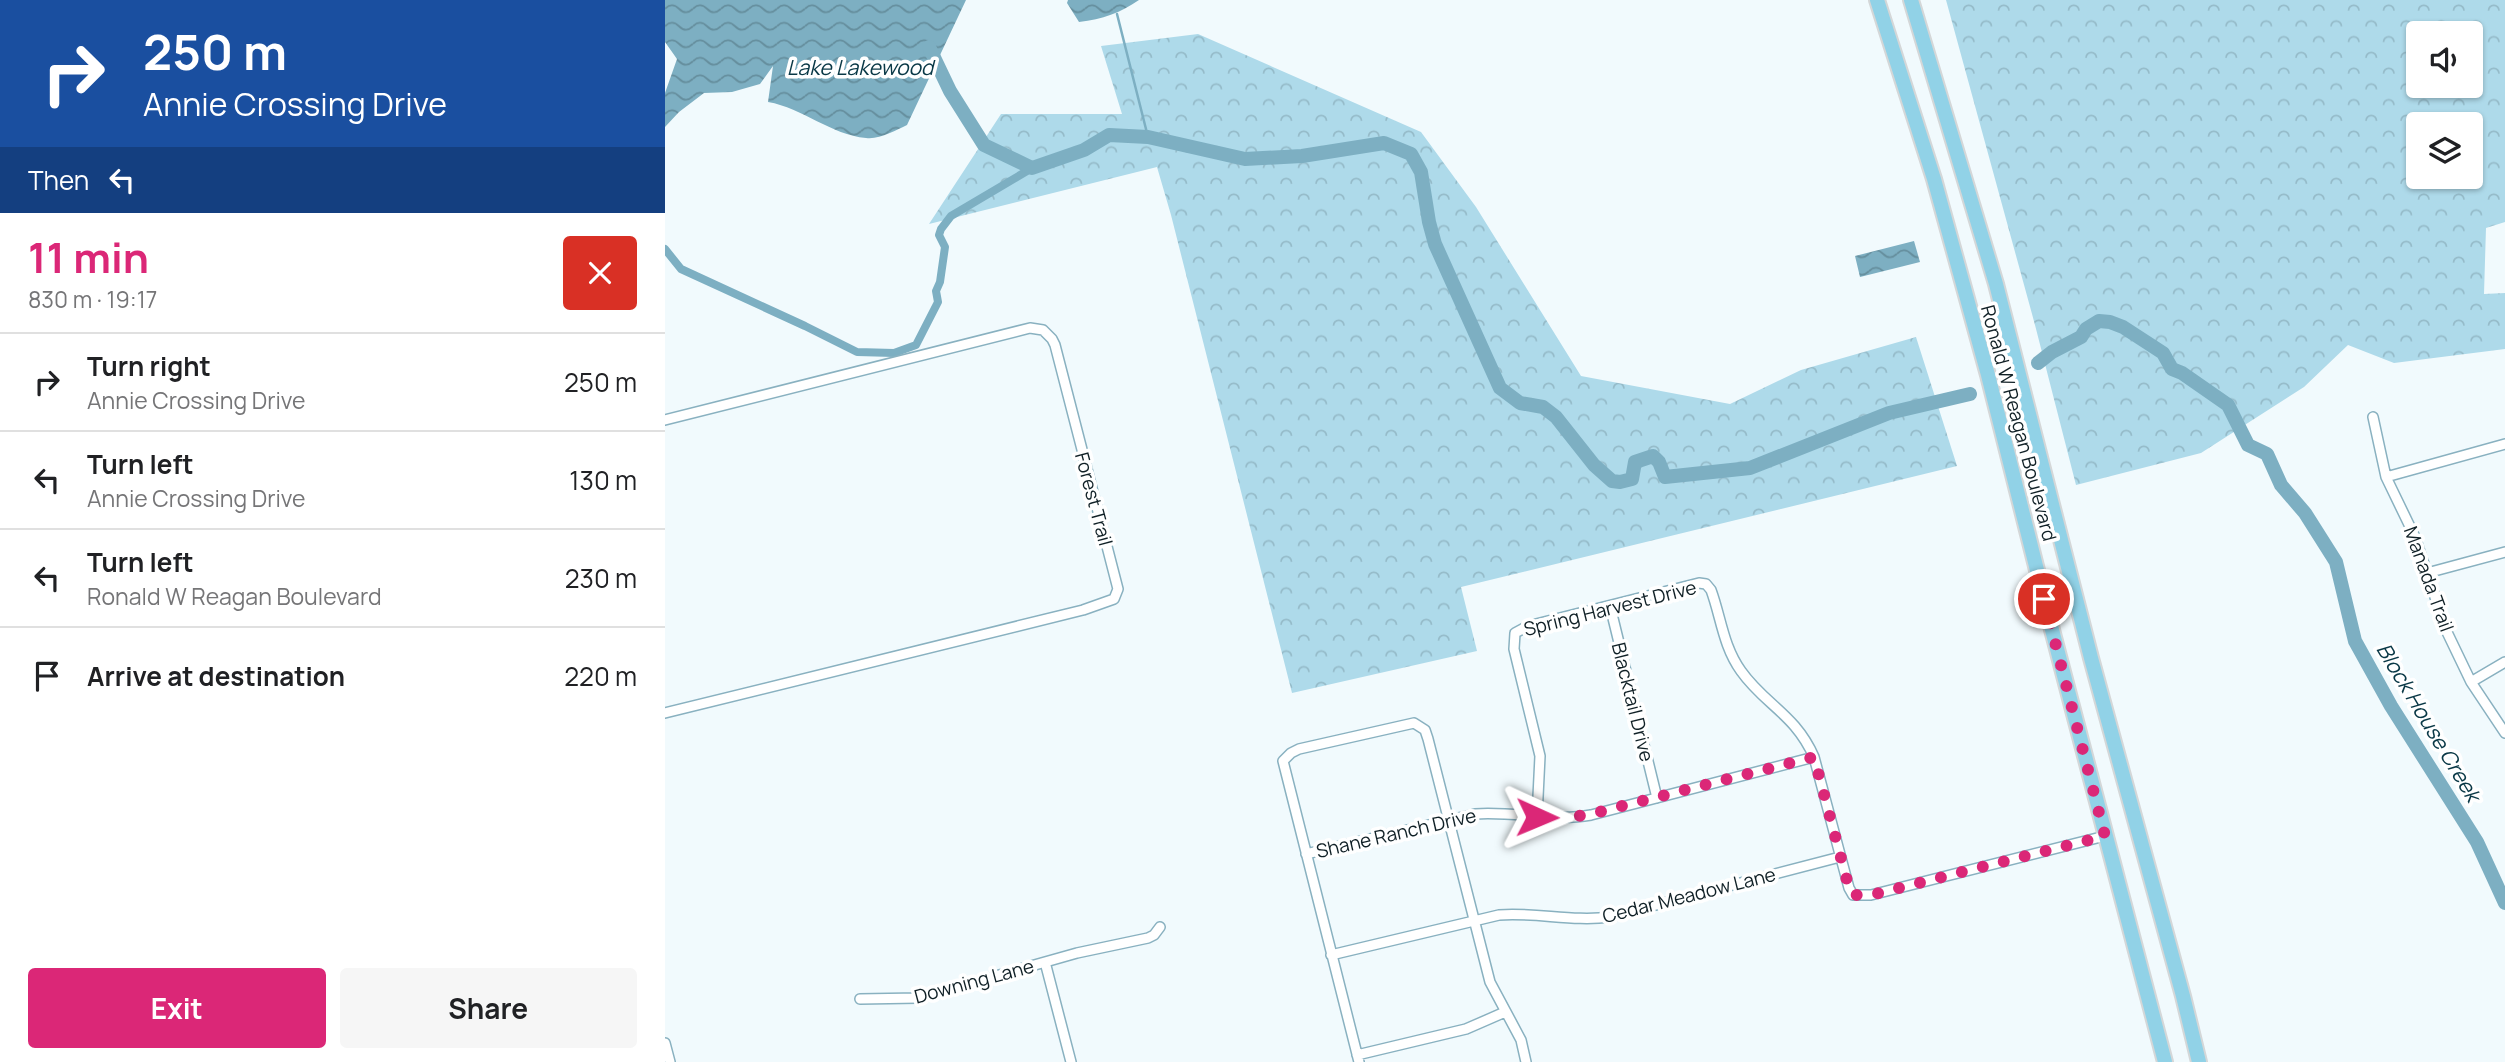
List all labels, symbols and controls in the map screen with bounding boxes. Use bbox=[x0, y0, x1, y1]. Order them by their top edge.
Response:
text: 250 m bbox=[143, 18, 287, 85]
map controls bbox=[2406, 21, 2483, 189]
button: sound bbox=[2406, 21, 2483, 98]
icon: right bbox=[28, 28, 119, 119]
water label: Lake Lakewood bbox=[787, 53, 936, 81]
text: Annie Crossing Drive bbox=[143, 82, 447, 126]
button: layers bbox=[2406, 112, 2483, 189]
icon: left bbox=[103, 161, 141, 199]
text: Then bbox=[28, 162, 89, 198]
text: 11 min bbox=[28, 228, 149, 286]
button: close bbox=[563, 236, 637, 310]
text: 830 m · 19:17 bbox=[28, 283, 157, 315]
street label: Ronald W Reagan Boulevard bbox=[1975, 302, 2063, 544]
text: Turn right bbox=[87, 348, 211, 384]
icon: right bbox=[28, 363, 66, 401]
text: 250 m bbox=[564, 364, 637, 400]
text: Annie Crossing Drive bbox=[87, 384, 306, 416]
text: Turn left bbox=[87, 446, 194, 482]
street label: Forest Trail bbox=[1069, 449, 1119, 549]
icon: left bbox=[28, 461, 66, 499]
text: 130 m bbox=[569, 462, 637, 498]
text: Annie Crossing Drive bbox=[87, 482, 306, 514]
street label: Manada Trail bbox=[2398, 523, 2460, 635]
text: Turn left bbox=[87, 544, 194, 580]
icon: left bbox=[28, 559, 66, 597]
text: 230 m bbox=[565, 560, 637, 596]
pin bbox=[2014, 569, 2074, 629]
street label: Spring Harvest Drive bbox=[1521, 574, 1699, 642]
text: Ronald W Reagan Boulevard bbox=[87, 580, 382, 612]
icon: arrive bbox=[2025, 580, 2063, 618]
water label: Block House Creek bbox=[2371, 637, 2489, 809]
street label: Blacktail Drive bbox=[1606, 640, 1660, 764]
icon: arrive bbox=[28, 657, 66, 695]
text: Arrive at destination bbox=[87, 658, 345, 694]
text: 220 m bbox=[564, 658, 637, 694]
position arrow bbox=[1500, 780, 1574, 854]
street label: Shane Ranch Drive bbox=[1313, 802, 1479, 864]
street label: Cedar Meadow Lane bbox=[1600, 861, 1778, 929]
street label: Downing Lane bbox=[911, 953, 1037, 1009]
button: Exit bbox=[28, 968, 326, 1048]
button: Share bbox=[340, 968, 637, 1048]

